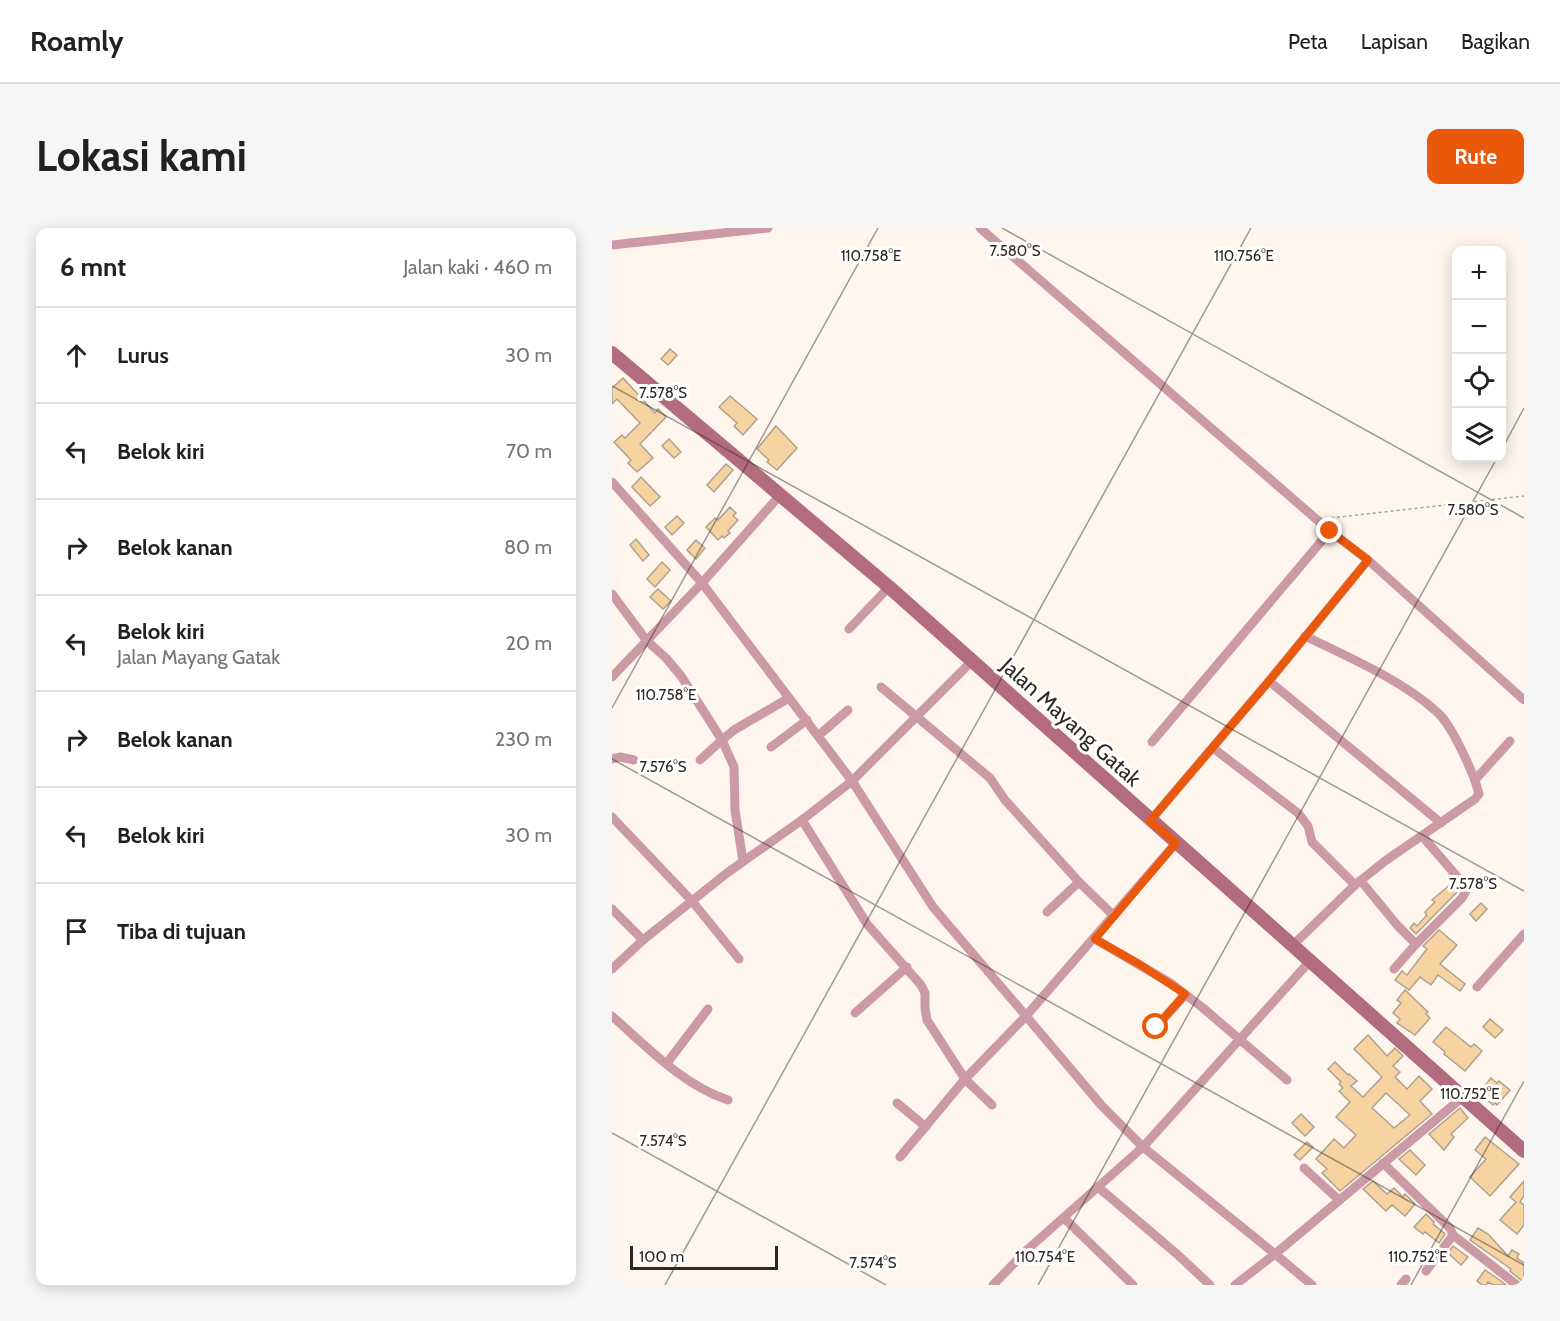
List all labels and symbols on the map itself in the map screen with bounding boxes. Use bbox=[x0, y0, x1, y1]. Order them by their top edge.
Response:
text: 7.580°S bbox=[990, 242, 1041, 260]
text: 110.758°E bbox=[841, 247, 901, 265]
text: 110.756°E bbox=[1214, 247, 1274, 265]
text: 7.578°S bbox=[639, 384, 687, 402]
text: 7.580°S bbox=[1448, 501, 1499, 519]
route end bbox=[1316, 517, 1342, 543]
street label: Jalan Mayang Gatak bbox=[995, 651, 1147, 792]
text: 110.758°E bbox=[636, 686, 696, 704]
text: 7.576°S bbox=[640, 758, 687, 776]
text: 7.578°S bbox=[1449, 875, 1497, 893]
route start bbox=[1142, 1013, 1168, 1039]
text: 110.752°E bbox=[1440, 1085, 1500, 1103]
text: 7.574°S bbox=[640, 1132, 687, 1150]
scale bar bbox=[630, 1243, 778, 1270]
text: 110.754°E bbox=[1015, 1248, 1075, 1266]
text: 110.752°E bbox=[1388, 1248, 1448, 1266]
text: 7.574°S bbox=[850, 1254, 897, 1272]

